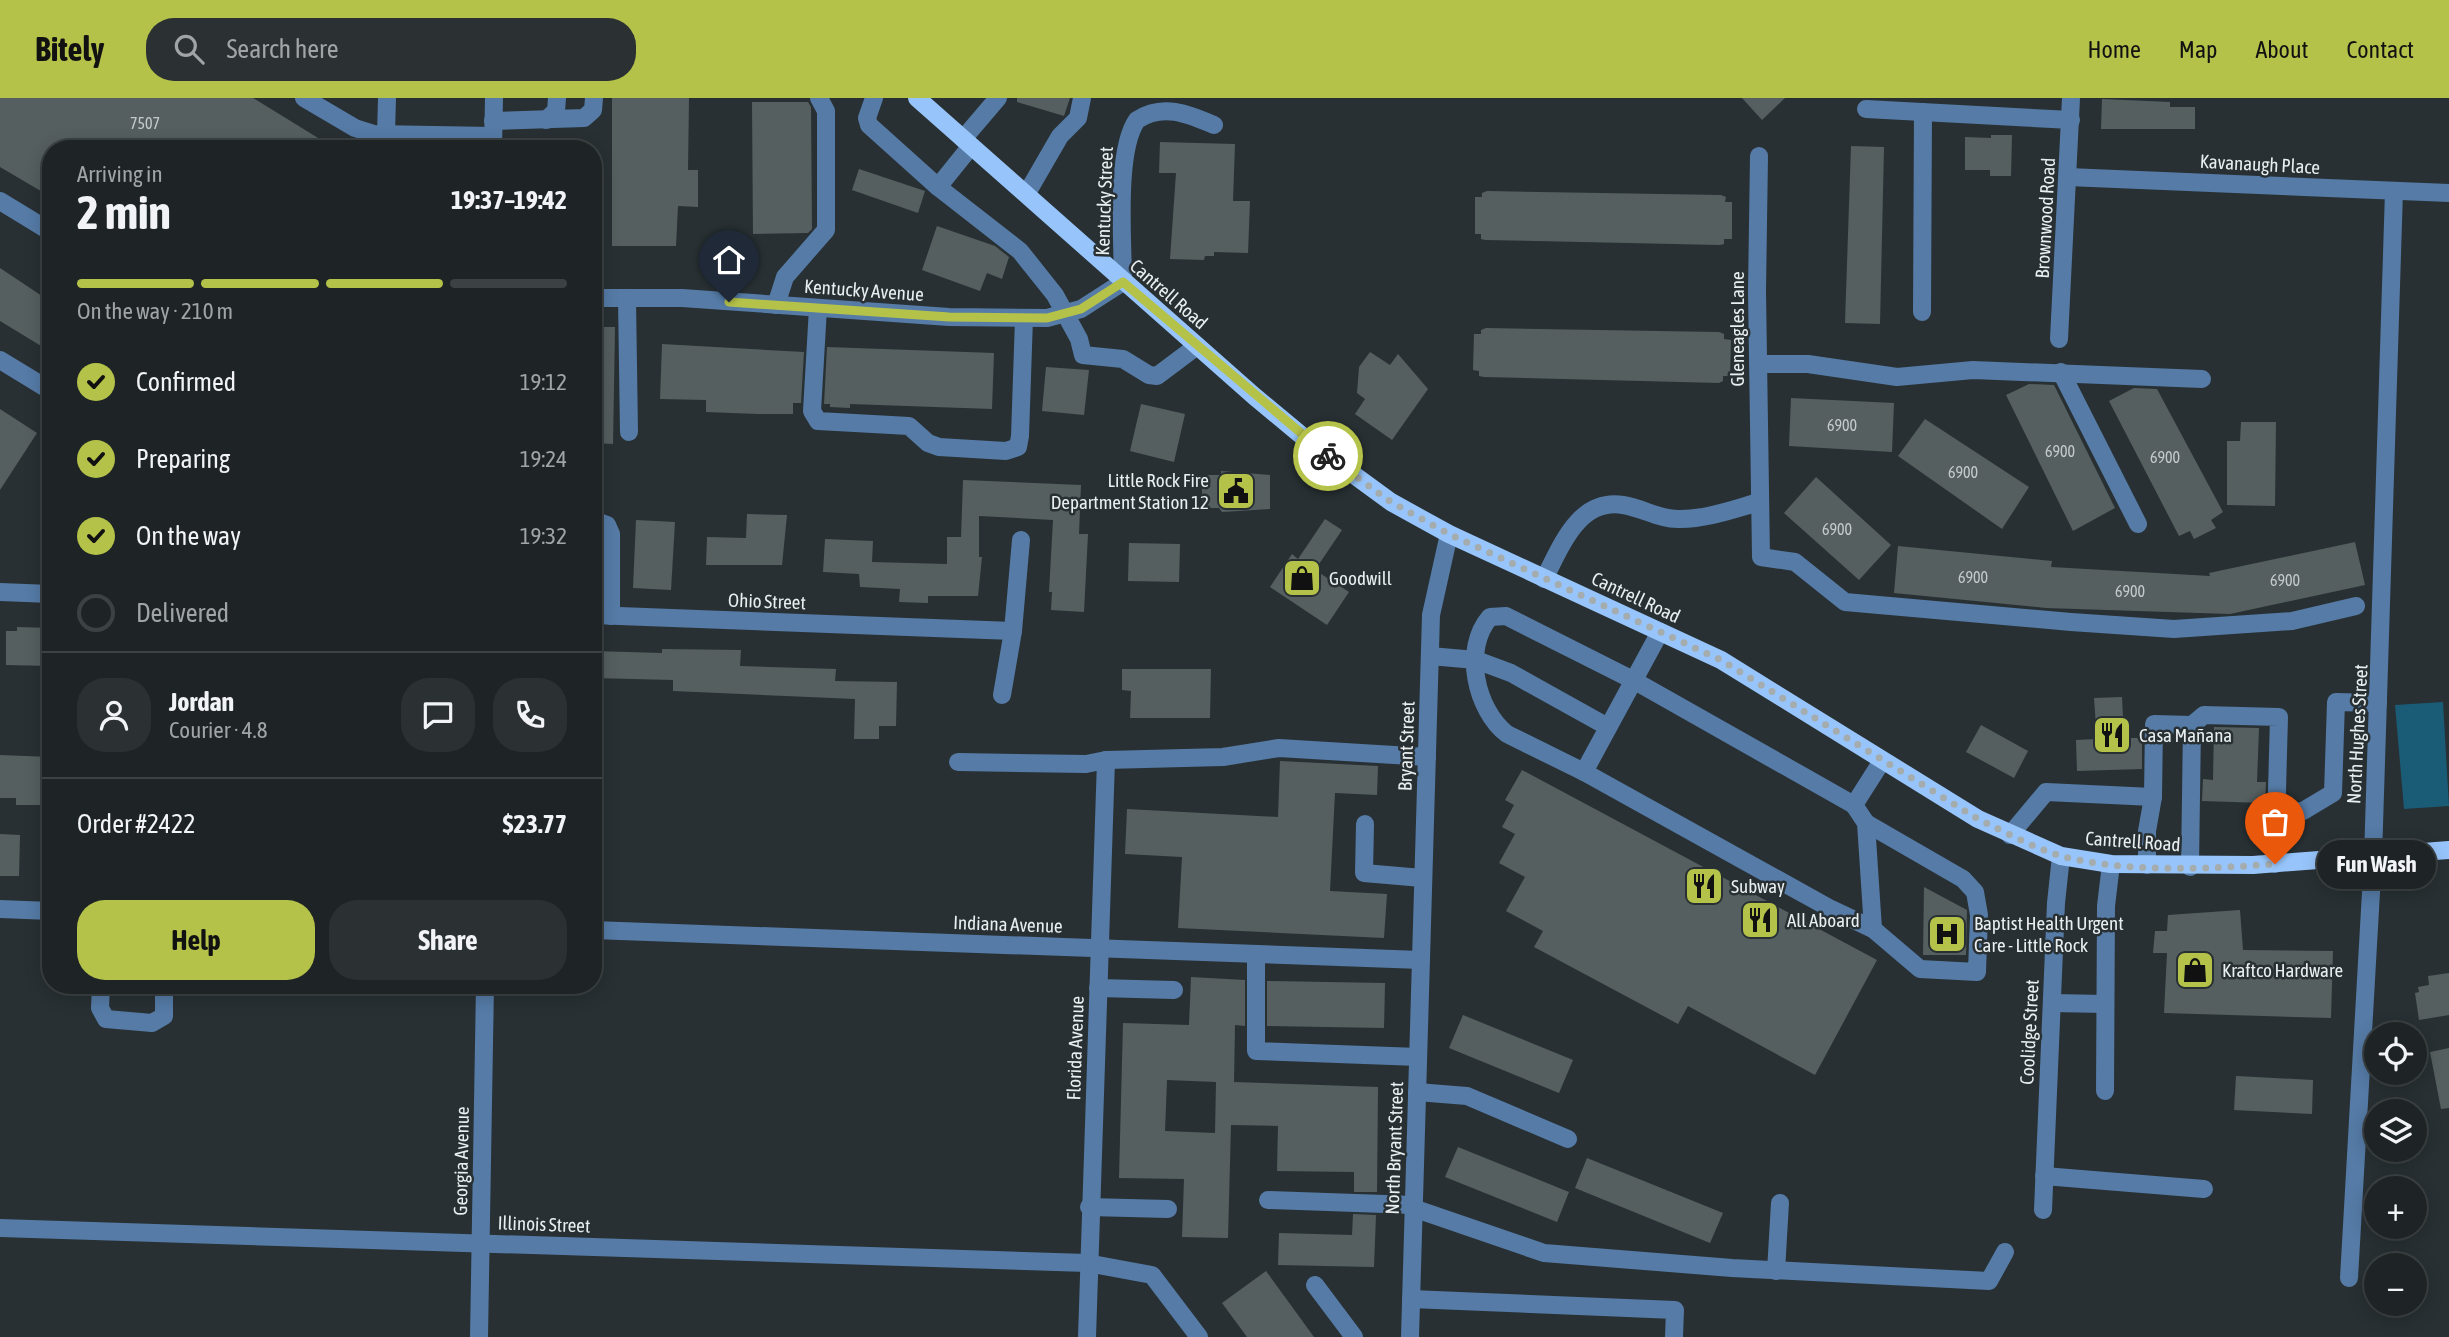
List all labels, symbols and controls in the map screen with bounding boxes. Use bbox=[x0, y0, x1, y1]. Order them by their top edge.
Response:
search box bbox=[146, 18, 636, 81]
text: Bitely bbox=[35, 30, 104, 68]
icon: search bbox=[170, 30, 208, 68]
text: Search here bbox=[226, 34, 339, 64]
text: Home bbox=[2087, 36, 2141, 63]
text: Map bbox=[2179, 36, 2217, 63]
text: About bbox=[2255, 36, 2308, 63]
text: Contact bbox=[2346, 36, 2414, 63]
house number: 7507 bbox=[130, 114, 160, 132]
street label: Kentucky Street bbox=[1091, 146, 1117, 256]
street label: Kavanaugh Place bbox=[2199, 150, 2321, 178]
street label: Brownwood Road bbox=[2031, 157, 2059, 279]
text: Arriving in bbox=[77, 161, 163, 187]
text: 19:37–19:42 bbox=[451, 185, 567, 215]
text: 2 min bbox=[77, 186, 171, 239]
pin bbox=[699, 230, 759, 302]
icon: home bbox=[710, 241, 748, 279]
street label: Cantrell Road bbox=[1126, 254, 1212, 334]
street label: Gleneagles Lane bbox=[1726, 271, 1748, 387]
street label: Kentucky Avenue bbox=[803, 275, 925, 305]
text: On the way · 210 m bbox=[77, 298, 233, 324]
icon: check bbox=[77, 363, 115, 401]
text: Confirmed bbox=[136, 367, 236, 397]
text: 19:12 bbox=[520, 369, 567, 395]
house number: 6900 bbox=[1827, 416, 1857, 434]
courier bbox=[1293, 421, 1363, 491]
icon: bike bbox=[1309, 437, 1347, 475]
icon: check bbox=[77, 440, 115, 478]
house number: 6900 bbox=[2045, 442, 2075, 460]
text: Preparing bbox=[136, 444, 230, 474]
text: 19:24 bbox=[520, 446, 567, 472]
house number: 6900 bbox=[2150, 448, 2180, 466]
house number: 6900 bbox=[1948, 463, 1978, 481]
place label: Little Rock Fire Department Station 12 bbox=[1051, 469, 1209, 513]
public building icon: Little Rock Fire Department Station 12 bbox=[1215, 470, 1257, 512]
icon: check bbox=[77, 517, 115, 555]
house number: 6900 bbox=[1822, 520, 1852, 538]
text: On the way bbox=[136, 521, 241, 551]
text: 19:32 bbox=[520, 523, 567, 549]
shop icon: Goodwill bbox=[1281, 557, 1323, 599]
place label: Goodwill bbox=[1329, 567, 1392, 589]
street label: Cantrell Road bbox=[1588, 567, 1684, 627]
house number: 6900 bbox=[1958, 568, 1988, 586]
house number: 6900 bbox=[2270, 571, 2300, 589]
house number: 6900 bbox=[2115, 582, 2145, 600]
street label: Ohio Street bbox=[728, 589, 806, 613]
text: Delivered bbox=[136, 598, 229, 628]
street label: North Hughes Street bbox=[2342, 663, 2372, 805]
button: person bbox=[77, 678, 151, 752]
button: chat bbox=[401, 678, 475, 752]
button: phone bbox=[493, 678, 567, 752]
text: Jordan bbox=[169, 687, 234, 717]
street label: Bryant Street bbox=[1393, 701, 1419, 791]
restaurant icon: Casa Mañana bbox=[2091, 714, 2133, 756]
text: Courier · 4.8 bbox=[169, 717, 268, 743]
place label: Casa Mañana bbox=[2139, 724, 2232, 746]
pin bbox=[2245, 792, 2305, 864]
icon: bag bbox=[2256, 803, 2294, 841]
text: Order #2422 bbox=[77, 809, 196, 839]
text: $23.77 bbox=[503, 809, 567, 839]
street label: Cantrell Road bbox=[2085, 827, 2181, 855]
callout: Fun Wash bbox=[2317, 840, 2436, 888]
text: Fun Wash bbox=[2336, 851, 2417, 877]
restaurant icon: Subway bbox=[1683, 865, 1725, 907]
place label: Subway bbox=[1731, 875, 1785, 897]
restaurant icon: All Aboard bbox=[1739, 899, 1781, 941]
button: Help bbox=[77, 900, 315, 980]
button: Share bbox=[329, 900, 567, 980]
place label: All Aboard bbox=[1787, 909, 1860, 931]
street label: Indiana Avenue bbox=[953, 911, 1063, 937]
place label: Baptist Health Urgent Care - Little Rock bbox=[1974, 912, 2124, 956]
hospital icon: Baptist Health Urgent Care - Little Rock bbox=[1926, 913, 1968, 955]
shop icon: Kraftco Hardware bbox=[2174, 949, 2216, 991]
place label: Kraftco Hardware bbox=[2222, 959, 2343, 981]
street label: Coolidge Street bbox=[2015, 979, 2043, 1085]
street label: Florida Avenue bbox=[1062, 995, 1088, 1101]
map controls bbox=[2364, 1022, 2427, 1316]
button: locate bbox=[2364, 1022, 2427, 1085]
street label: North Bryant Street bbox=[1381, 1081, 1407, 1215]
button: layers bbox=[2364, 1099, 2427, 1162]
street label: Georgia Avenue bbox=[449, 1106, 473, 1216]
button: + bbox=[2364, 1176, 2427, 1239]
street label: Illinois Street bbox=[497, 1211, 591, 1237]
button: − bbox=[2364, 1253, 2427, 1316]

